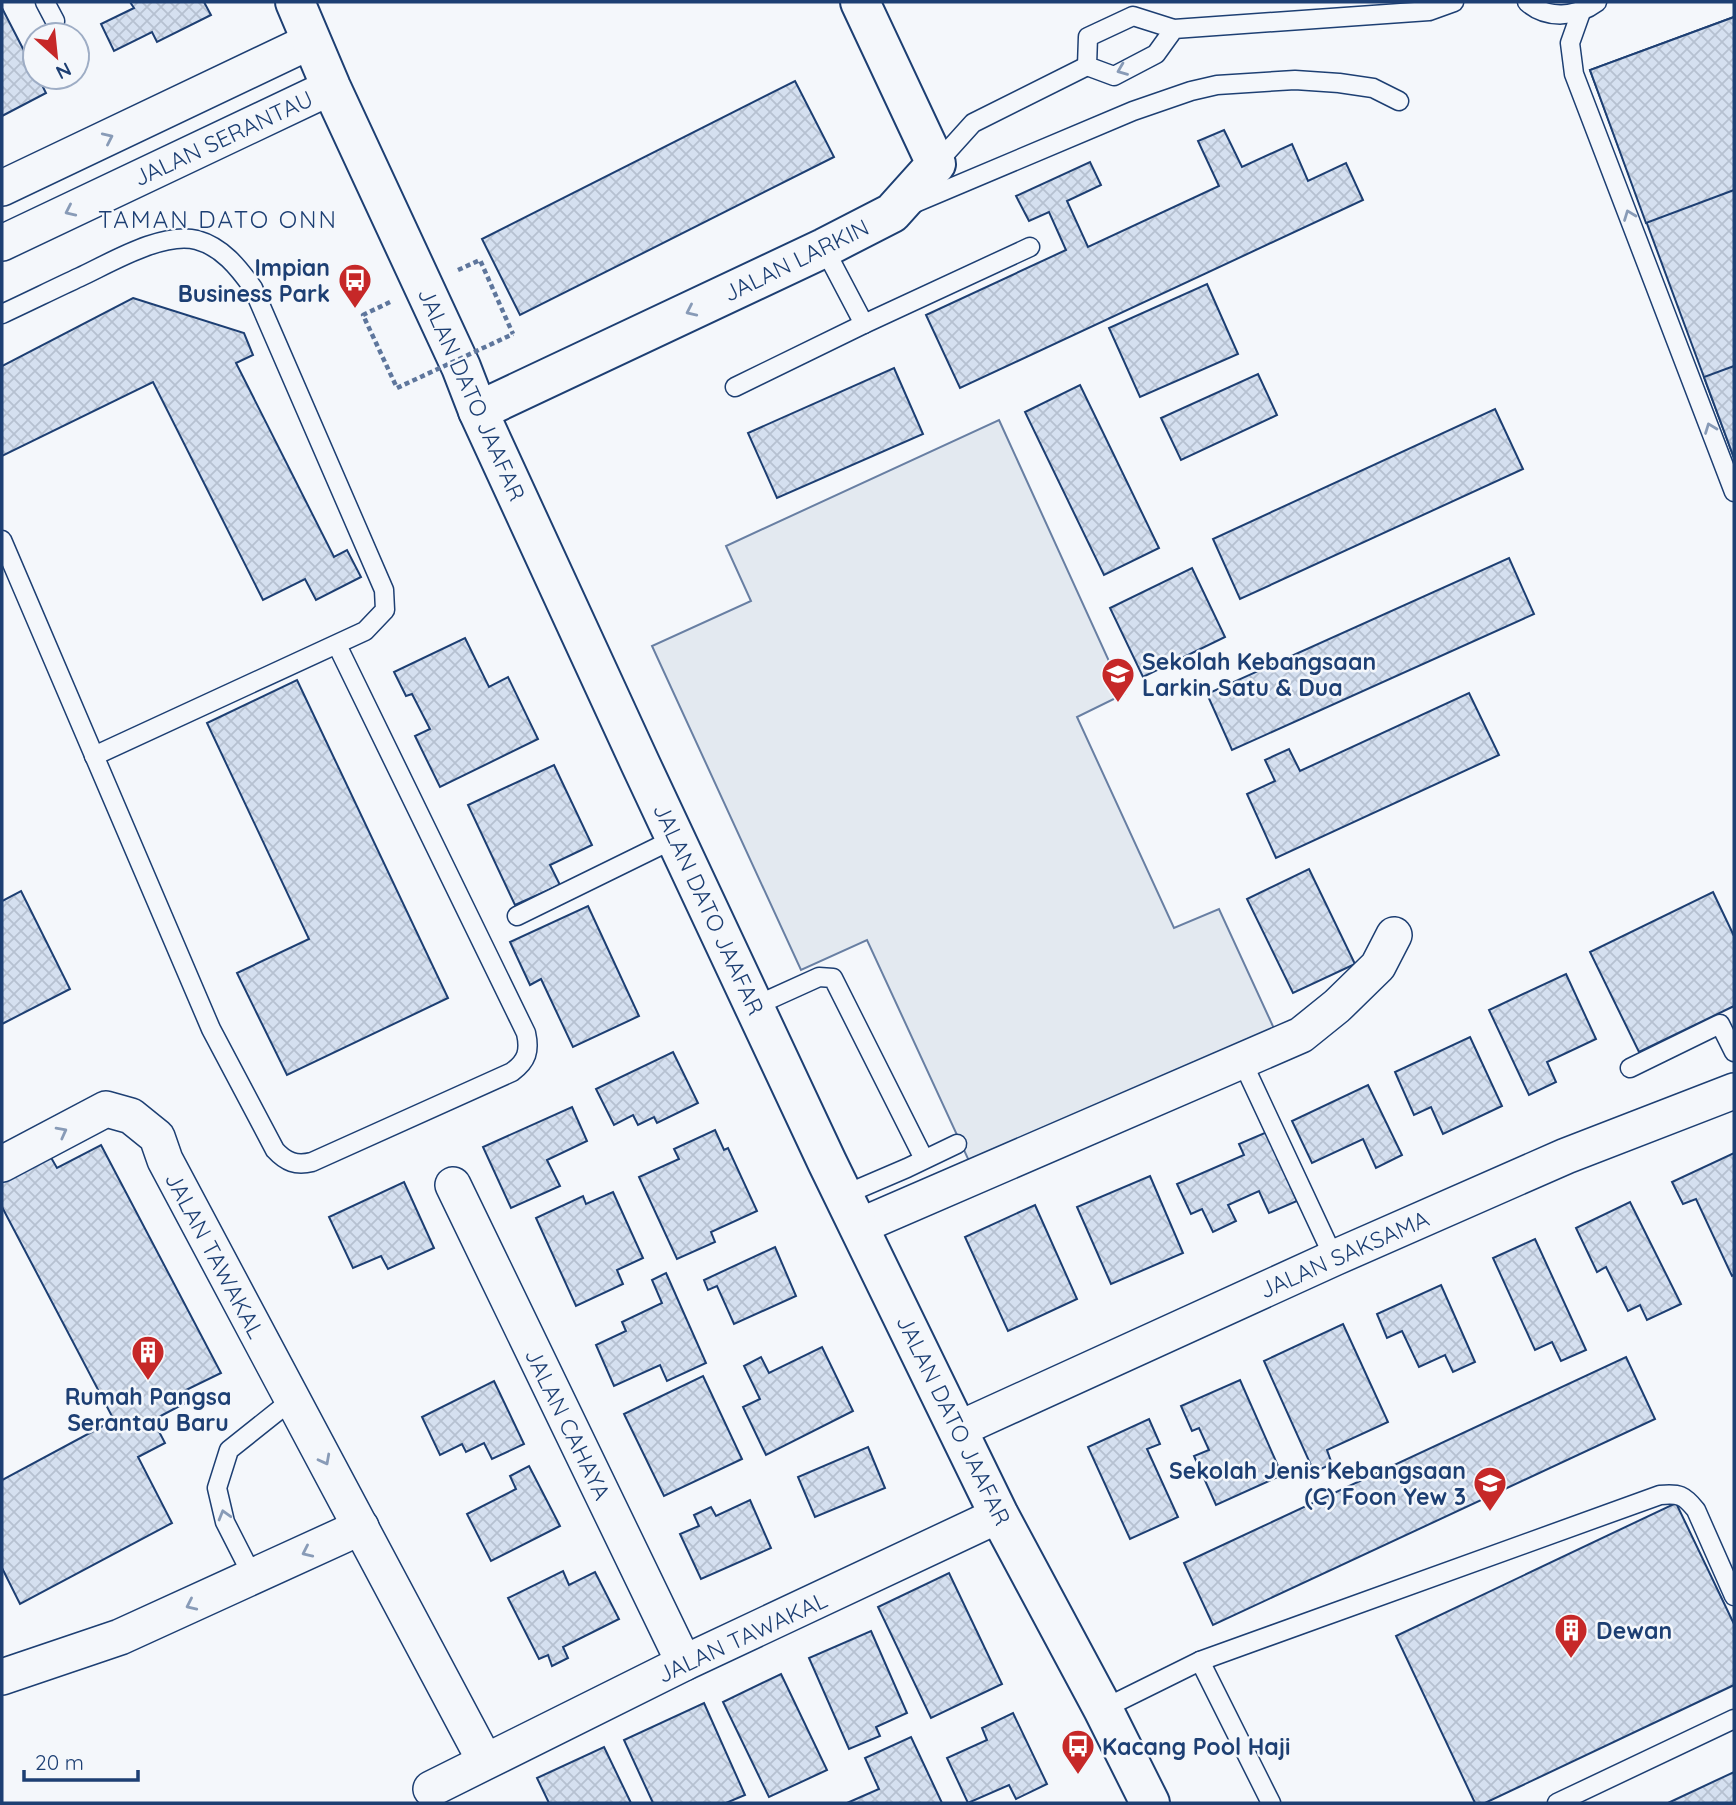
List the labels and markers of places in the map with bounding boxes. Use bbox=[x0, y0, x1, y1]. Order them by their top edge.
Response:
place label: Impian Business Park bbox=[178, 253, 330, 308]
bus stop icon: Impian Business Park bbox=[336, 261, 374, 310]
place label: Sekolah Kebangsaan Larkin Satu & Dua bbox=[1142, 647, 1376, 702]
school or university icon: Sekolah Kebangsaan Larkin Satu & Dua bbox=[1099, 655, 1137, 704]
building icon: Rumah Pangsa Serantau Baru bbox=[129, 1333, 167, 1382]
place label: Rumah Pangsa Serantau Baru bbox=[65, 1382, 231, 1437]
place label: Sekolah Jenis Kebangsaan (C) Foon Yew 3 bbox=[1169, 1456, 1466, 1511]
school or university icon: Sekolah Jenis Kebangsaan (C) Foon Yew 3 bbox=[1471, 1464, 1509, 1513]
building icon: Dewan bbox=[1552, 1611, 1590, 1660]
place label: Dewan bbox=[1596, 1616, 1672, 1645]
bus stop icon: Kacang Pool Haji bbox=[1059, 1727, 1097, 1776]
place label: Kacang Pool Haji bbox=[1102, 1732, 1290, 1761]

